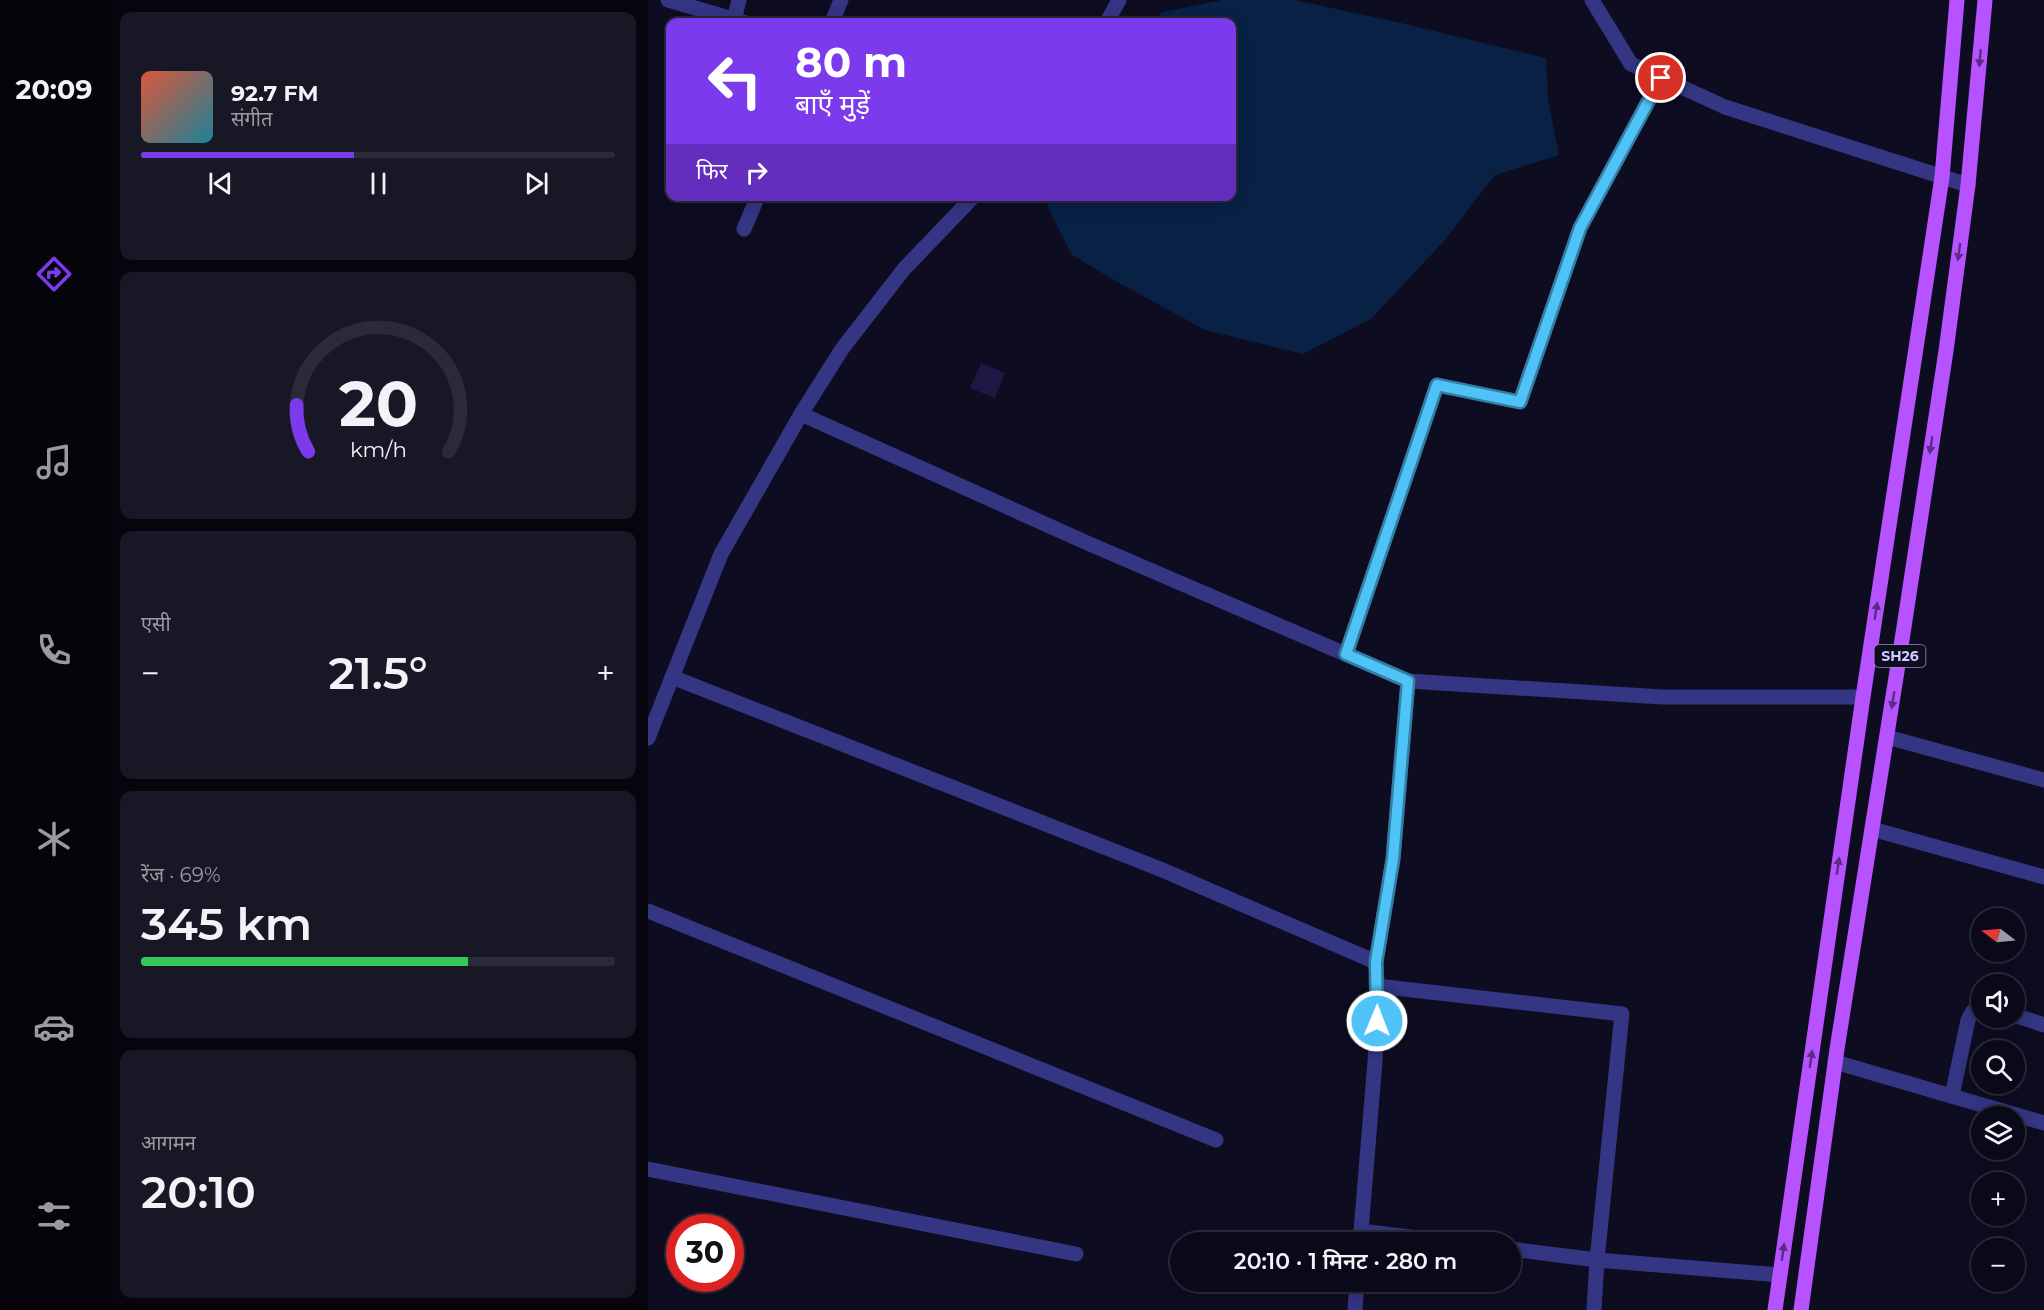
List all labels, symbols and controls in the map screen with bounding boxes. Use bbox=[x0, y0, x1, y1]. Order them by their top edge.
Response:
text: 80 m bbox=[795, 36, 907, 88]
icon: left bbox=[696, 42, 774, 120]
one-way arrow bbox=[1975, 49, 1985, 68]
pin bbox=[1635, 52, 1686, 103]
icon: arrive bbox=[1644, 61, 1677, 94]
text: 20:09 bbox=[16, 73, 92, 106]
text: 92.7 FM bbox=[231, 80, 318, 107]
text: बाएँ मुड़ें bbox=[795, 88, 870, 121]
text: संगीत bbox=[231, 107, 272, 131]
icon: right bbox=[740, 156, 773, 189]
text: फिर bbox=[696, 158, 728, 185]
icon: previous bbox=[204, 167, 237, 200]
icon: pause bbox=[362, 167, 395, 200]
icon: next bbox=[520, 167, 553, 200]
one-way arrow bbox=[1954, 243, 1964, 262]
icon: directions bbox=[33, 253, 75, 295]
text: 20 bbox=[338, 367, 418, 443]
one-way arrow bbox=[1927, 436, 1936, 455]
text: km/h bbox=[349, 437, 407, 463]
icon: music bbox=[33, 441, 75, 483]
one-way arrow bbox=[1871, 601, 1880, 620]
text: एसी bbox=[141, 612, 171, 636]
icon: phone bbox=[33, 629, 75, 671]
text: 21.5° bbox=[328, 645, 428, 700]
road number: SH26 bbox=[1874, 645, 1926, 667]
text: − bbox=[141, 653, 160, 693]
text: + bbox=[596, 653, 615, 693]
one-way arrow bbox=[1888, 691, 1897, 710]
icon: climate bbox=[33, 818, 75, 860]
one-way arrow bbox=[1834, 856, 1843, 875]
text: रेंज · 69% bbox=[141, 863, 220, 887]
text: 345 km bbox=[141, 896, 312, 951]
north arrow bbox=[1971, 908, 2025, 962]
map controls bbox=[1971, 908, 2025, 1292]
button: sound bbox=[1971, 974, 2025, 1028]
position arrow bbox=[1345, 989, 1409, 1053]
icon: car bbox=[33, 1006, 75, 1048]
button: search bbox=[1971, 1040, 2025, 1094]
one-way arrow bbox=[1806, 1049, 1815, 1068]
button: layers bbox=[1971, 1106, 2025, 1160]
text: आगमन bbox=[141, 1131, 196, 1155]
text: 20:10 bbox=[141, 1164, 256, 1219]
button: + bbox=[1971, 1172, 2025, 1226]
icon: filters bbox=[33, 1195, 75, 1237]
speed limit sign: 30 bbox=[666, 1214, 744, 1292]
button: − bbox=[1971, 1238, 2025, 1292]
one-way arrow bbox=[1779, 1242, 1788, 1261]
text: 20:10 · 1 मिनट · 280 m bbox=[1234, 1248, 1457, 1275]

